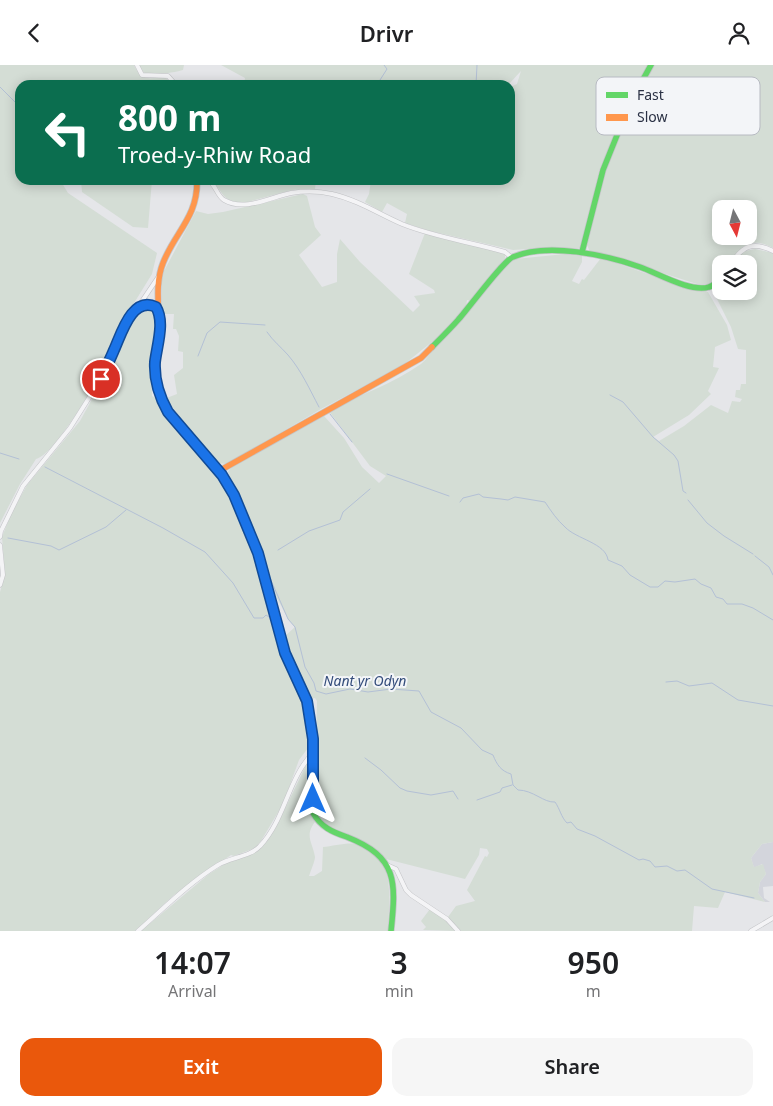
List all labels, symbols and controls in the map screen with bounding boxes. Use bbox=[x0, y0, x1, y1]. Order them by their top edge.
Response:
text: Drivr bbox=[360, 18, 413, 48]
icon: back bbox=[20, 19, 48, 47]
icon: person bbox=[725, 19, 753, 47]
legend bbox=[596, 77, 760, 135]
text: Fast bbox=[637, 85, 664, 104]
text: 800 m bbox=[118, 94, 221, 141]
icon: left bbox=[35, 100, 100, 165]
text: Slow bbox=[637, 107, 668, 126]
text: Troed-y-Rhiw Road bbox=[118, 139, 311, 169]
north arrow bbox=[712, 200, 758, 245]
map controls bbox=[712, 200, 757, 300]
button: layers bbox=[712, 255, 757, 300]
pin bbox=[80, 358, 122, 400]
icon: arrive bbox=[87, 365, 115, 393]
water label: Nant yr Odyn bbox=[324, 671, 406, 690]
position arrow bbox=[286, 772, 338, 824]
text: 14:07 bbox=[154, 942, 231, 983]
text: 3 bbox=[391, 942, 408, 983]
text: 950 bbox=[568, 942, 619, 983]
text: Arrival bbox=[168, 980, 217, 1002]
text: min bbox=[385, 980, 414, 1002]
text: m bbox=[586, 980, 601, 1002]
button: Exit bbox=[20, 1038, 382, 1096]
button: Share bbox=[392, 1038, 753, 1096]

